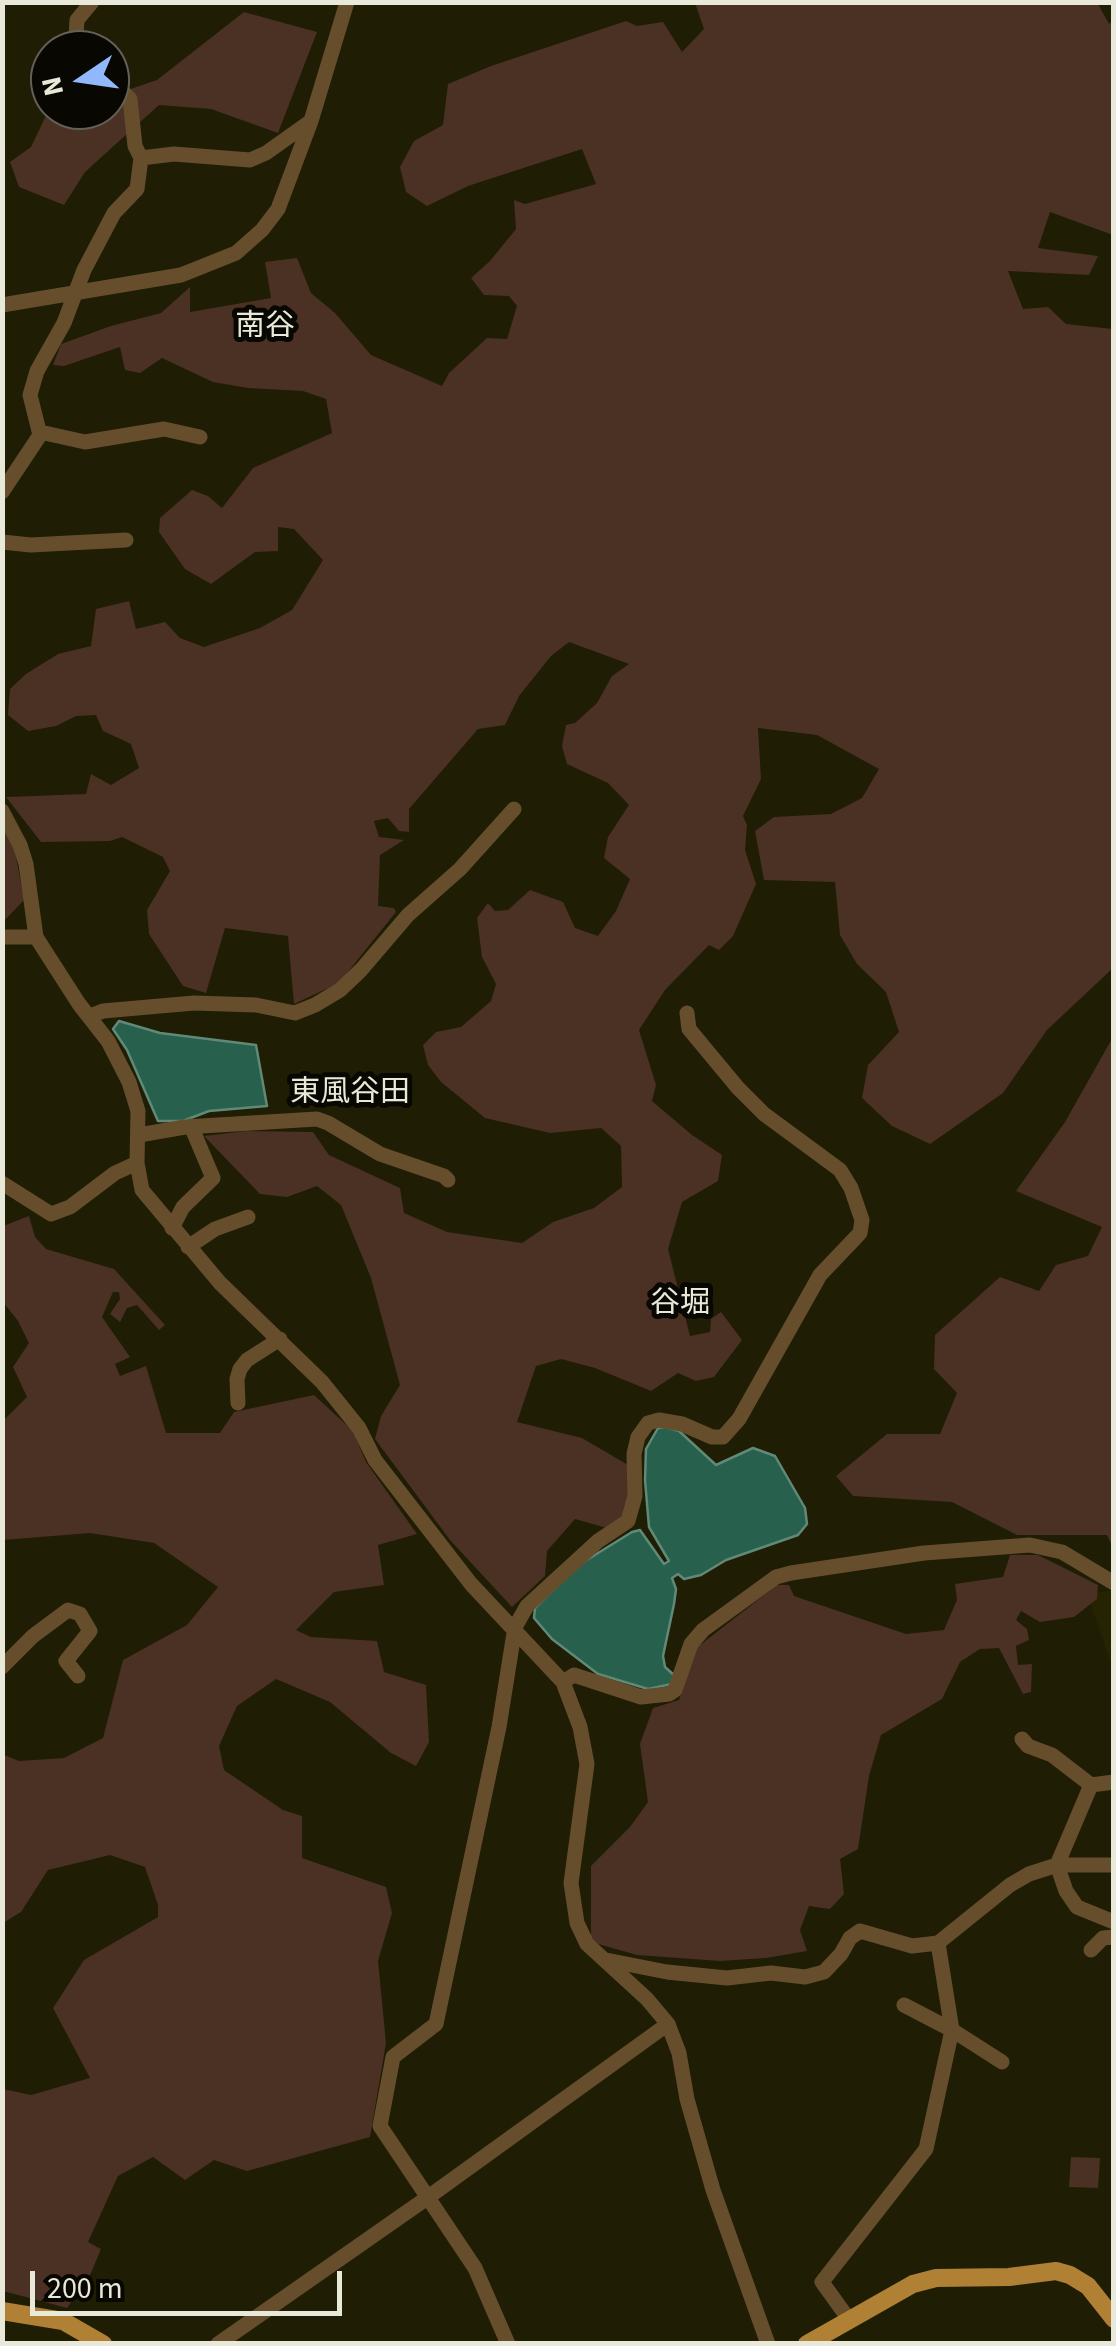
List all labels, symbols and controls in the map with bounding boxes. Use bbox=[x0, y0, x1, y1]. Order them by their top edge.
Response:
north arrow bbox=[30, 30, 130, 130]
text: N bbox=[31, 73, 74, 100]
district label: 南谷 bbox=[235, 310, 295, 346]
district label: 東風谷田 bbox=[290, 1076, 410, 1112]
district label: 谷堀 bbox=[650, 1287, 710, 1323]
scale bar bbox=[35, 2251, 348, 2313]
text: 200 m bbox=[47, 2267, 123, 2310]

